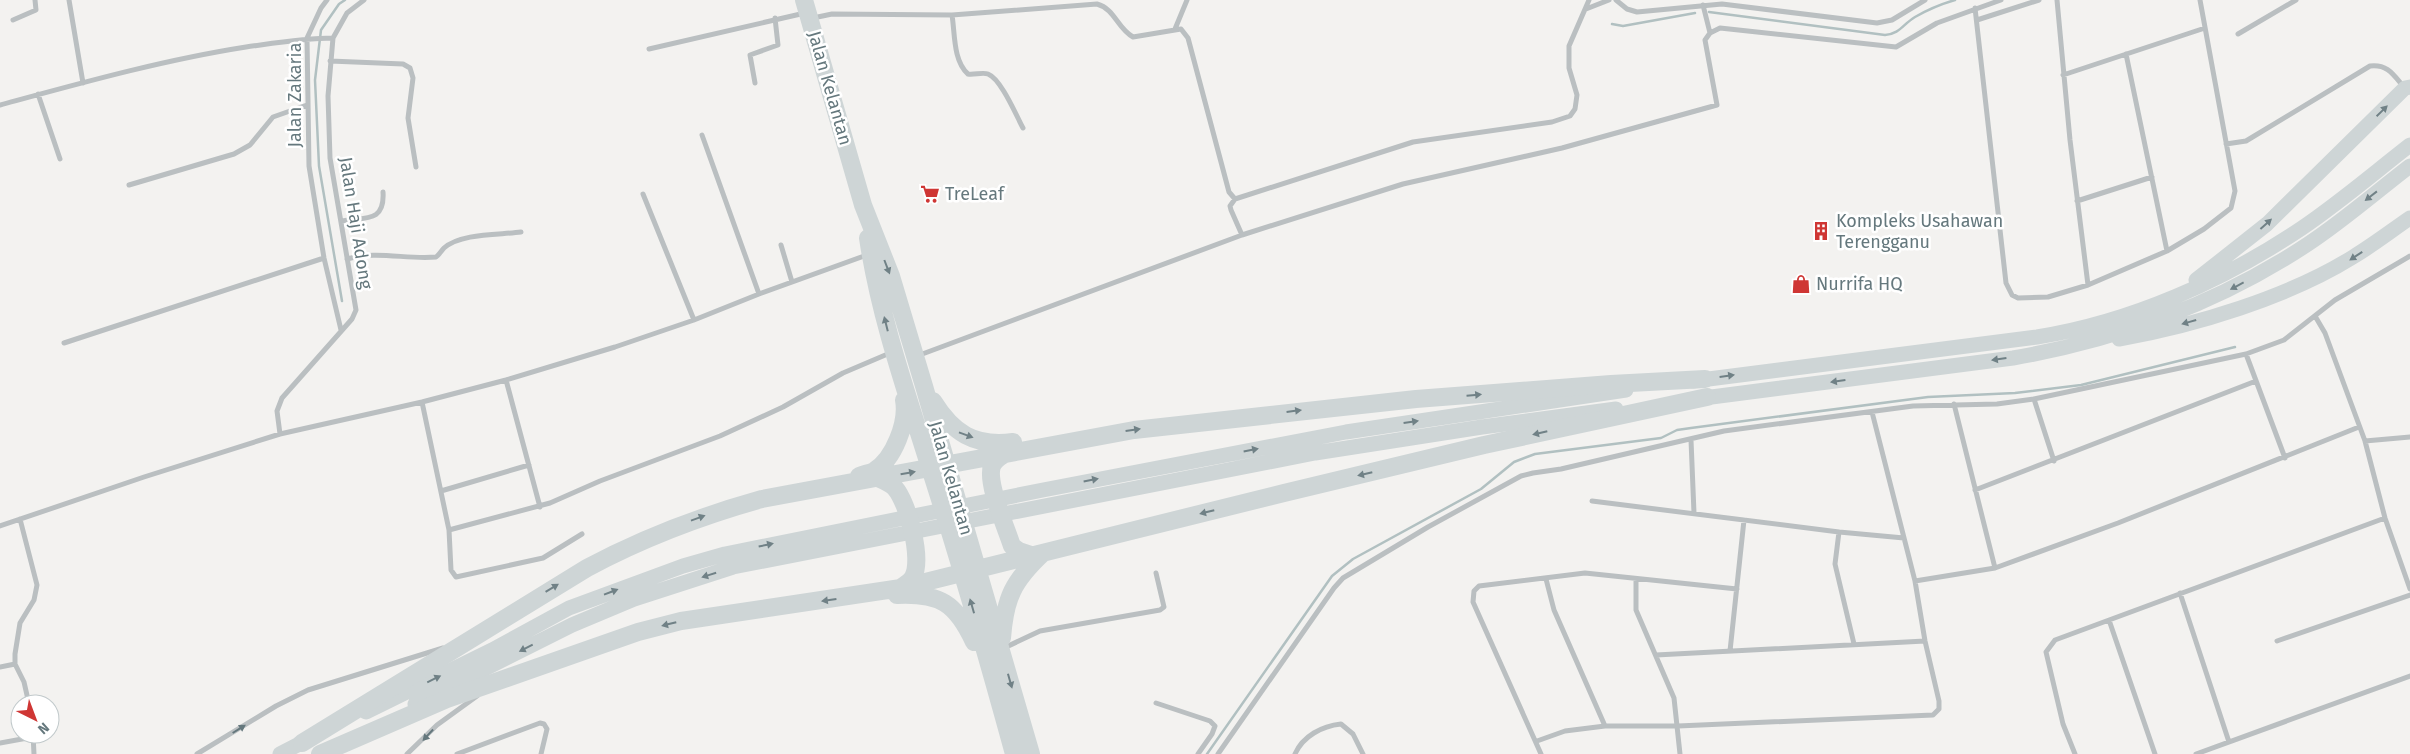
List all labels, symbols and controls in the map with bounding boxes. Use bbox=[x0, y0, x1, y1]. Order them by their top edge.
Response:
street label: Jalan Kelantan bbox=[803, 28, 857, 148]
street label: Jalan Zakaria bbox=[284, 43, 306, 147]
one-way arrow bbox=[2376, 105, 2388, 117]
street label: Jalan Haji Adong bbox=[335, 155, 377, 291]
supermarket icon: TreLeaf bbox=[919, 183, 941, 205]
place label: TreLeaf bbox=[945, 183, 1006, 205]
one-way arrow bbox=[2365, 191, 2378, 201]
place label: Kompleks Usahawan Terengganu bbox=[1836, 210, 2003, 253]
one-way arrow bbox=[2260, 219, 2272, 230]
building icon: Kompleks Usahawan Terengganu bbox=[1810, 220, 1832, 242]
one-way arrow bbox=[2349, 251, 2362, 260]
one-way arrow bbox=[883, 260, 891, 275]
shop icon: Nurrifa HQ bbox=[1790, 273, 1812, 295]
place label: Nurrifa HQ bbox=[1816, 273, 1903, 295]
one-way arrow bbox=[2229, 282, 2244, 290]
one-way arrow bbox=[882, 317, 890, 332]
one-way arrow bbox=[2182, 319, 2197, 327]
one-way arrow bbox=[1990, 356, 2006, 364]
one-way arrow bbox=[1720, 372, 1736, 380]
one-way arrow bbox=[1829, 378, 1845, 386]
one-way arrow bbox=[1466, 390, 1482, 398]
one-way arrow bbox=[1287, 407, 1303, 415]
one-way arrow bbox=[1403, 417, 1419, 425]
street label: Jalan Kelantan bbox=[924, 418, 978, 538]
one-way arrow bbox=[1125, 426, 1141, 434]
one-way arrow bbox=[1532, 429, 1547, 437]
one-way arrow bbox=[959, 431, 974, 439]
one-way arrow bbox=[1243, 446, 1258, 454]
one-way arrow bbox=[900, 469, 916, 477]
one-way arrow bbox=[1357, 470, 1372, 478]
one-way arrow bbox=[1083, 476, 1099, 484]
one-way arrow bbox=[1199, 508, 1214, 516]
one-way arrow bbox=[691, 514, 706, 522]
one-way arrow bbox=[759, 541, 774, 549]
one-way arrow bbox=[701, 571, 716, 579]
one-way arrow bbox=[545, 584, 558, 593]
one-way arrow bbox=[604, 588, 619, 596]
one-way arrow bbox=[821, 596, 837, 604]
one-way arrow bbox=[968, 598, 976, 613]
one-way arrow bbox=[661, 620, 676, 628]
one-way arrow bbox=[519, 644, 533, 652]
one-way arrow bbox=[1007, 674, 1015, 689]
one-way arrow bbox=[427, 675, 441, 683]
north arrow bbox=[10, 694, 60, 744]
text: N bbox=[34, 719, 53, 738]
one-way arrow bbox=[232, 724, 245, 733]
one-way arrow bbox=[422, 729, 434, 741]

